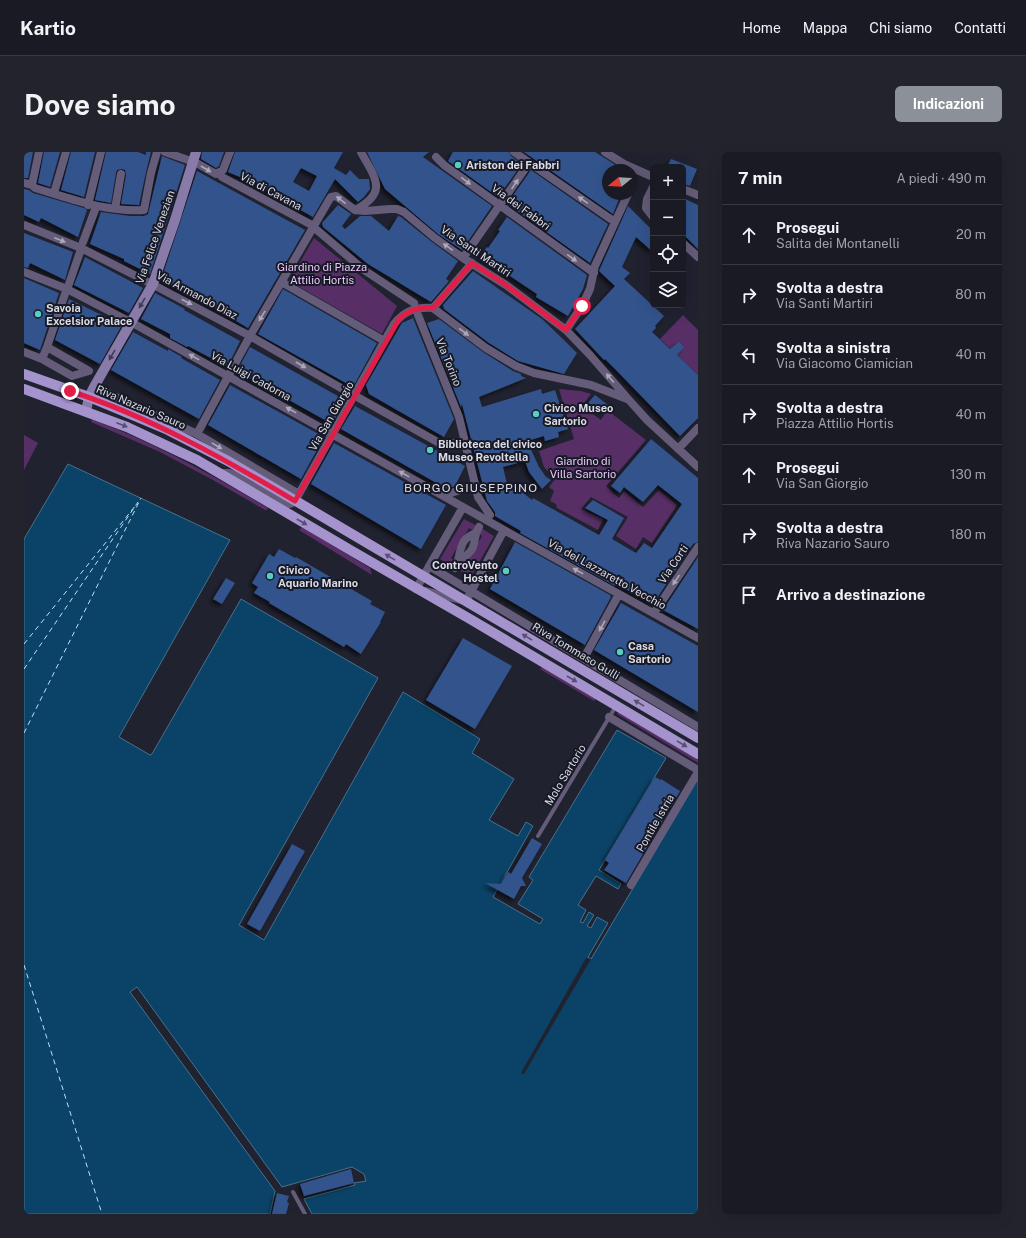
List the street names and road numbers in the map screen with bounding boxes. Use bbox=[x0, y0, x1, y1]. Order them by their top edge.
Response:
street label: Via di Cavana bbox=[238, 170, 304, 212]
street label: Via dei Fabbri bbox=[489, 182, 553, 232]
street label: Via Felice Venezian bbox=[133, 189, 177, 285]
street label: Via Santi Martiri bbox=[439, 223, 513, 279]
street label: Via Armando Diaz bbox=[154, 269, 240, 321]
street label: Via Torino bbox=[434, 336, 464, 388]
street label: Via Luigi Cadorna bbox=[209, 349, 293, 403]
street label: Via San Giorgio bbox=[306, 379, 356, 453]
street label: Riva Nazario Sauro bbox=[94, 383, 188, 431]
street label: Via del Lazzaretto Vecchio bbox=[546, 536, 668, 612]
street label: Via Corti bbox=[656, 542, 690, 586]
street label: Riva Tommaso Gulli bbox=[530, 620, 622, 682]
street label: Molo Sartorio bbox=[542, 742, 588, 808]
street label: Pontile Istria bbox=[634, 792, 676, 854]

